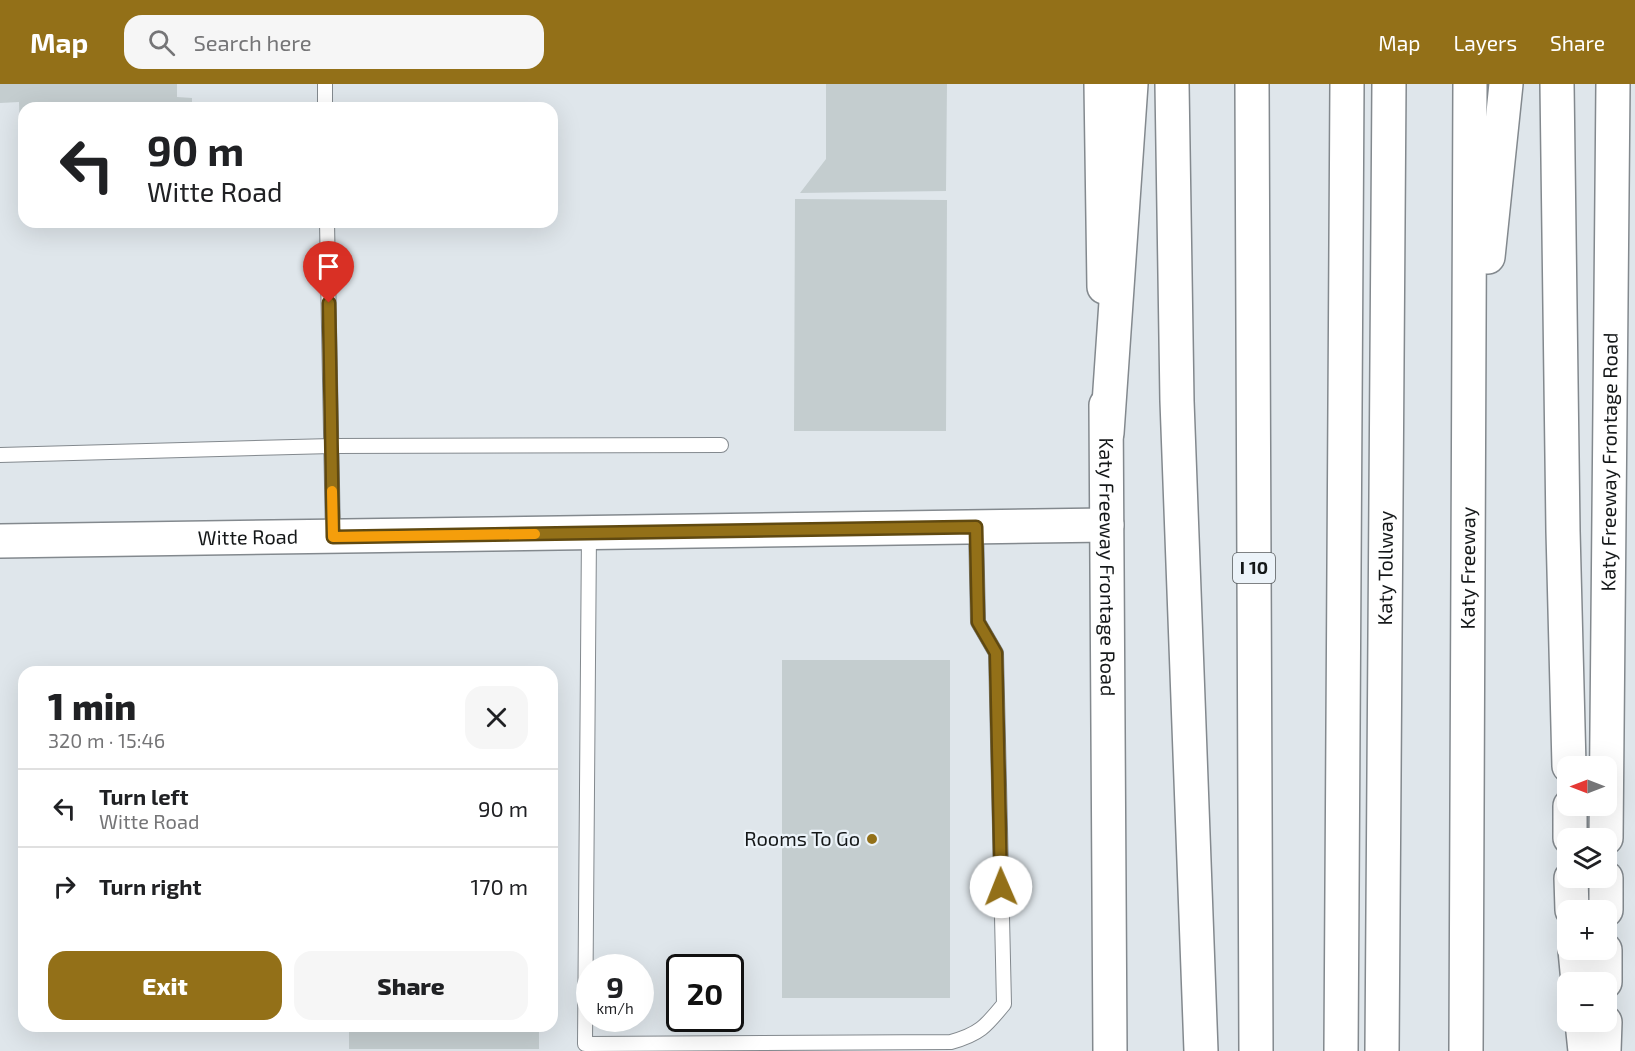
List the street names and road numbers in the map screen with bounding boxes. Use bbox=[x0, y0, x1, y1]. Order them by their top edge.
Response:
street label: Katy Freeway Frontage Road bbox=[1595, 332, 1622, 592]
street label: Katy Freeway Frontage Road bbox=[1095, 437, 1121, 697]
street label: Katy Freeway bbox=[1455, 506, 1479, 629]
street label: Katy Tollway bbox=[1372, 510, 1397, 626]
street label: Witte Road bbox=[198, 524, 298, 549]
road number: I 10 bbox=[1233, 553, 1275, 583]

